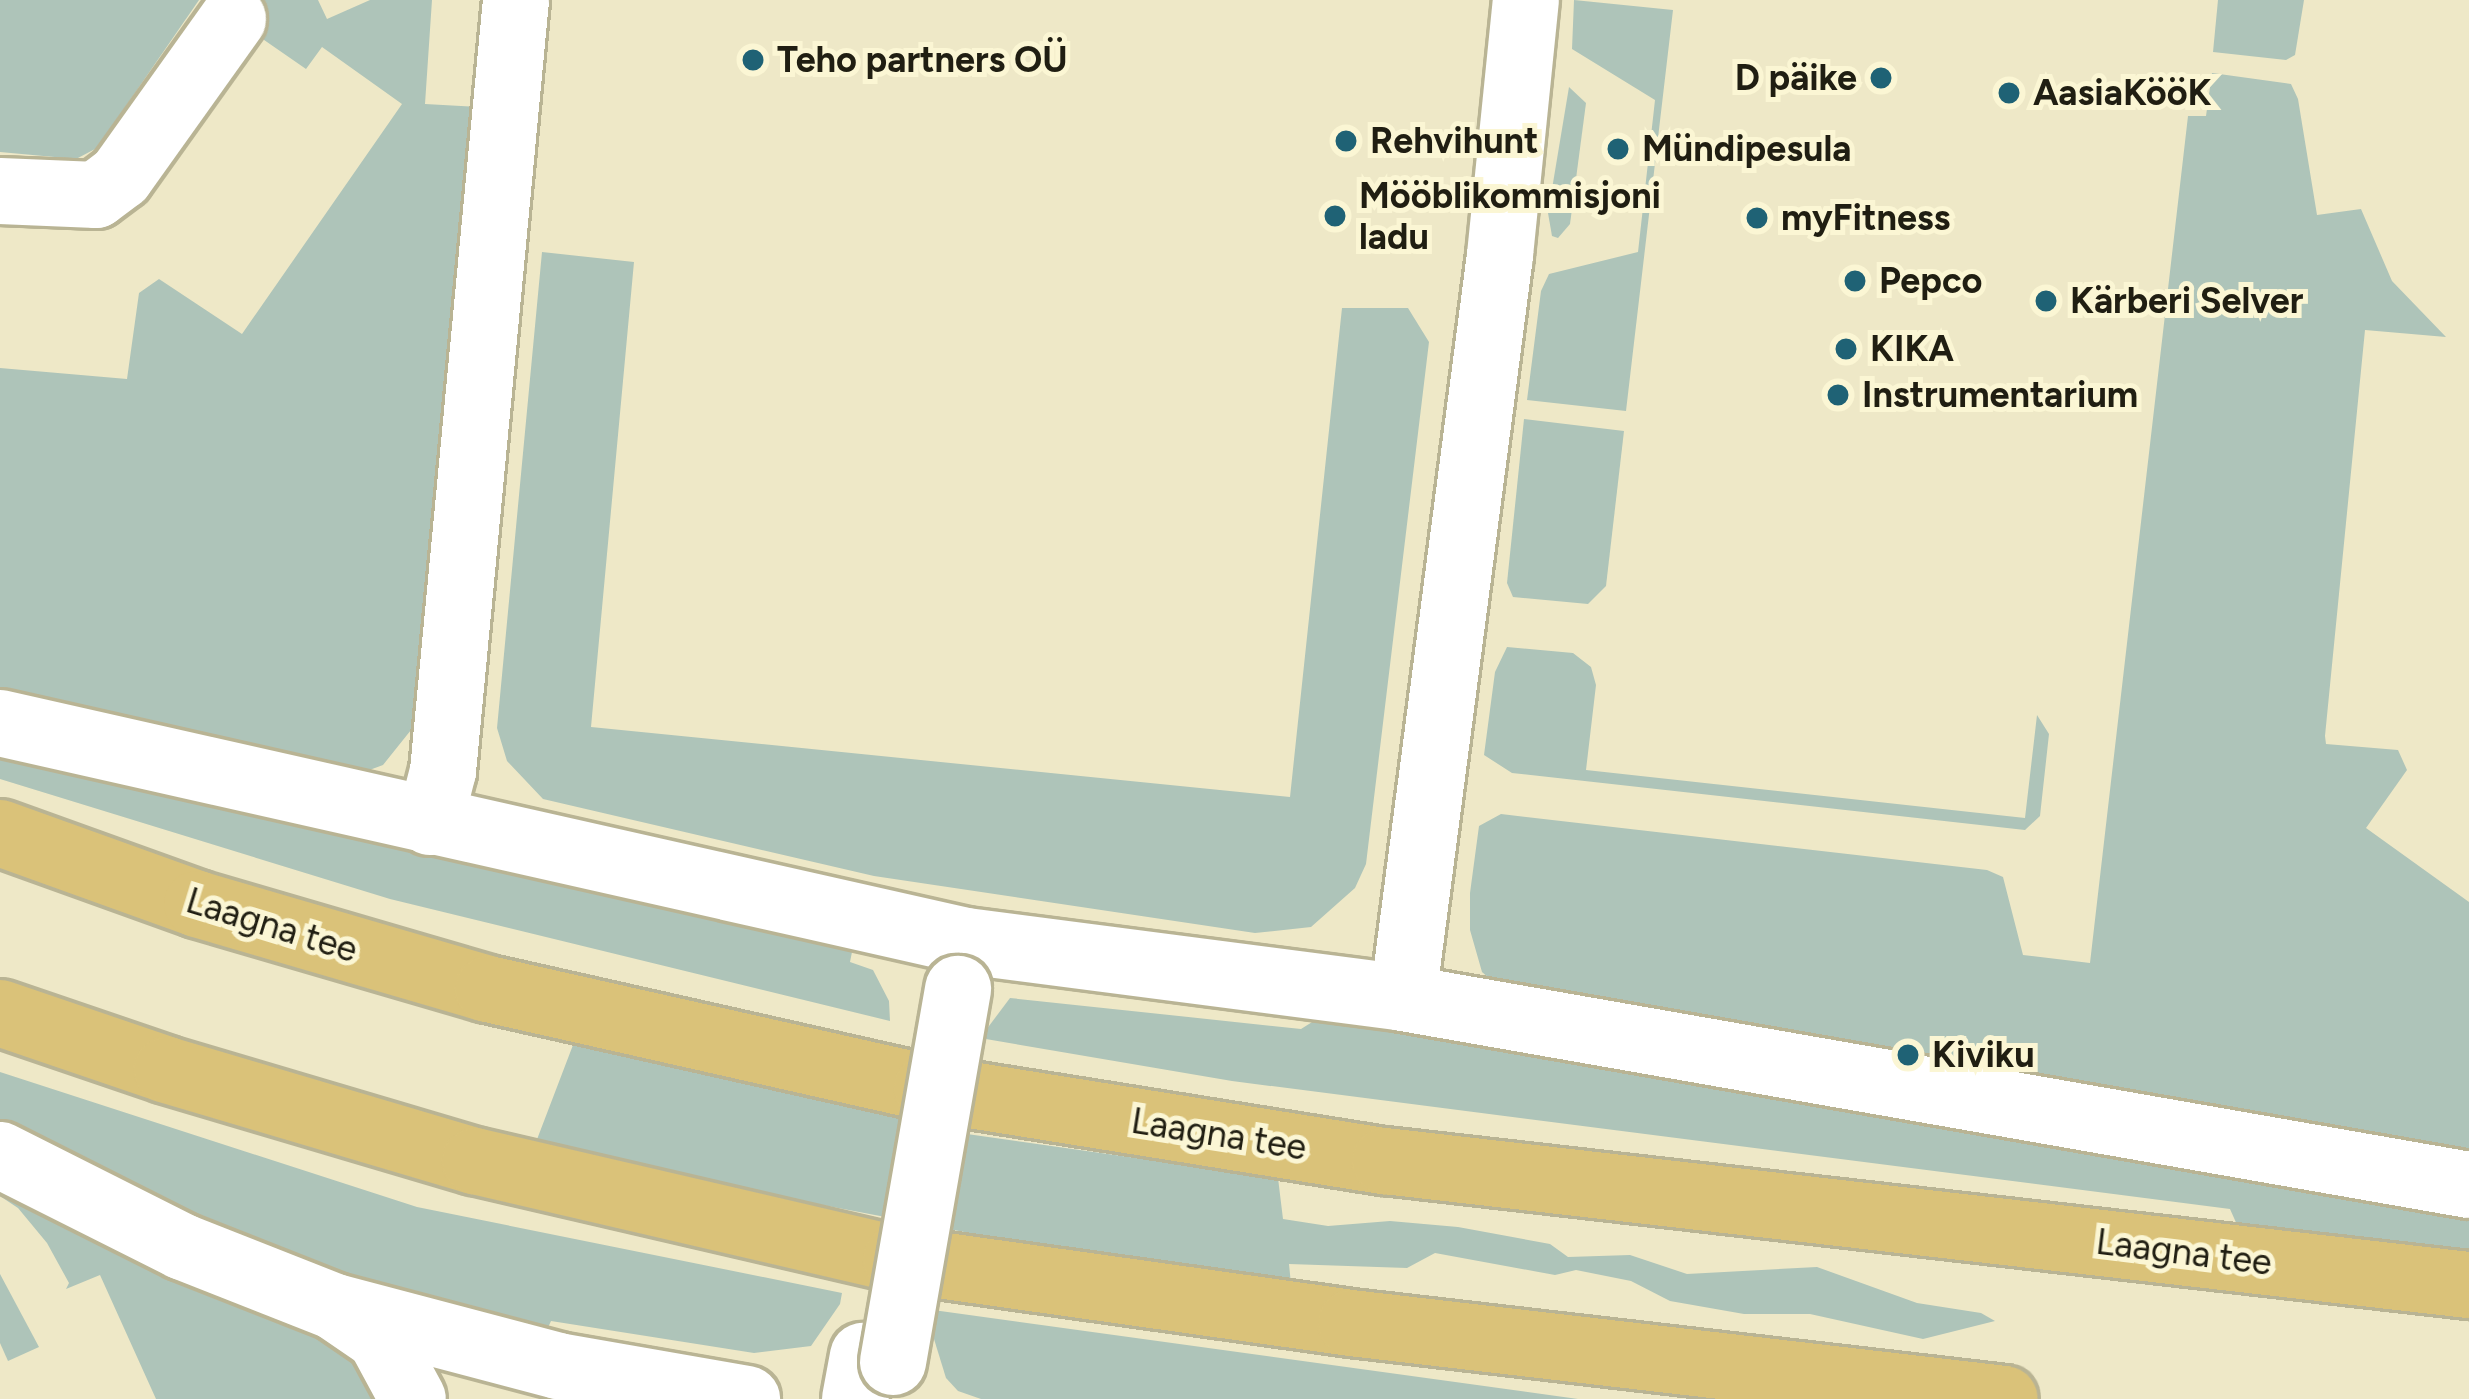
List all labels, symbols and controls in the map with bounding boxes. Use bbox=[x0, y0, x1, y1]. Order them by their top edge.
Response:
place label: Teho partners OÜ bbox=[777, 38, 1068, 82]
marker: Teho partners OÜ bbox=[740, 47, 766, 73]
place label: D päike bbox=[1735, 56, 1857, 100]
marker: D päike bbox=[1868, 65, 1894, 91]
place label: AasiaKööK bbox=[2033, 71, 2212, 115]
marker: AasiaKööK bbox=[1996, 80, 2022, 106]
place label: Rehvihunt bbox=[1370, 119, 1539, 163]
place label: Mündipesula bbox=[1642, 127, 1851, 171]
marker: Rehvihunt bbox=[1333, 128, 1359, 154]
marker: Mündipesula bbox=[1605, 136, 1631, 162]
place label: Mööblikommisjoni ladu bbox=[1359, 173, 1661, 258]
place label: myFitness bbox=[1781, 196, 1950, 240]
marker: Mööblikommisjoni ladu bbox=[1322, 203, 1348, 229]
marker: myFitness bbox=[1744, 205, 1770, 231]
place label: Pepco bbox=[1879, 259, 1982, 303]
marker: Pepco bbox=[1842, 268, 1868, 294]
place label: Kärberi Selver bbox=[2070, 279, 2303, 323]
marker: Kärberi Selver bbox=[2033, 288, 2059, 314]
place label: KIKA bbox=[1870, 327, 1954, 371]
marker: KIKA bbox=[1833, 336, 1859, 362]
place label: Instrumentarium bbox=[1862, 373, 2138, 417]
marker: Instrumentarium bbox=[1825, 382, 1851, 408]
street label: Laagna tee bbox=[181, 879, 363, 971]
place label: Kiviku bbox=[1932, 1033, 2035, 1077]
marker: Kiviku bbox=[1895, 1042, 1921, 1068]
street label: Laagna tee bbox=[1128, 1099, 1310, 1169]
street label: Laagna tee bbox=[2094, 1220, 2274, 1284]

